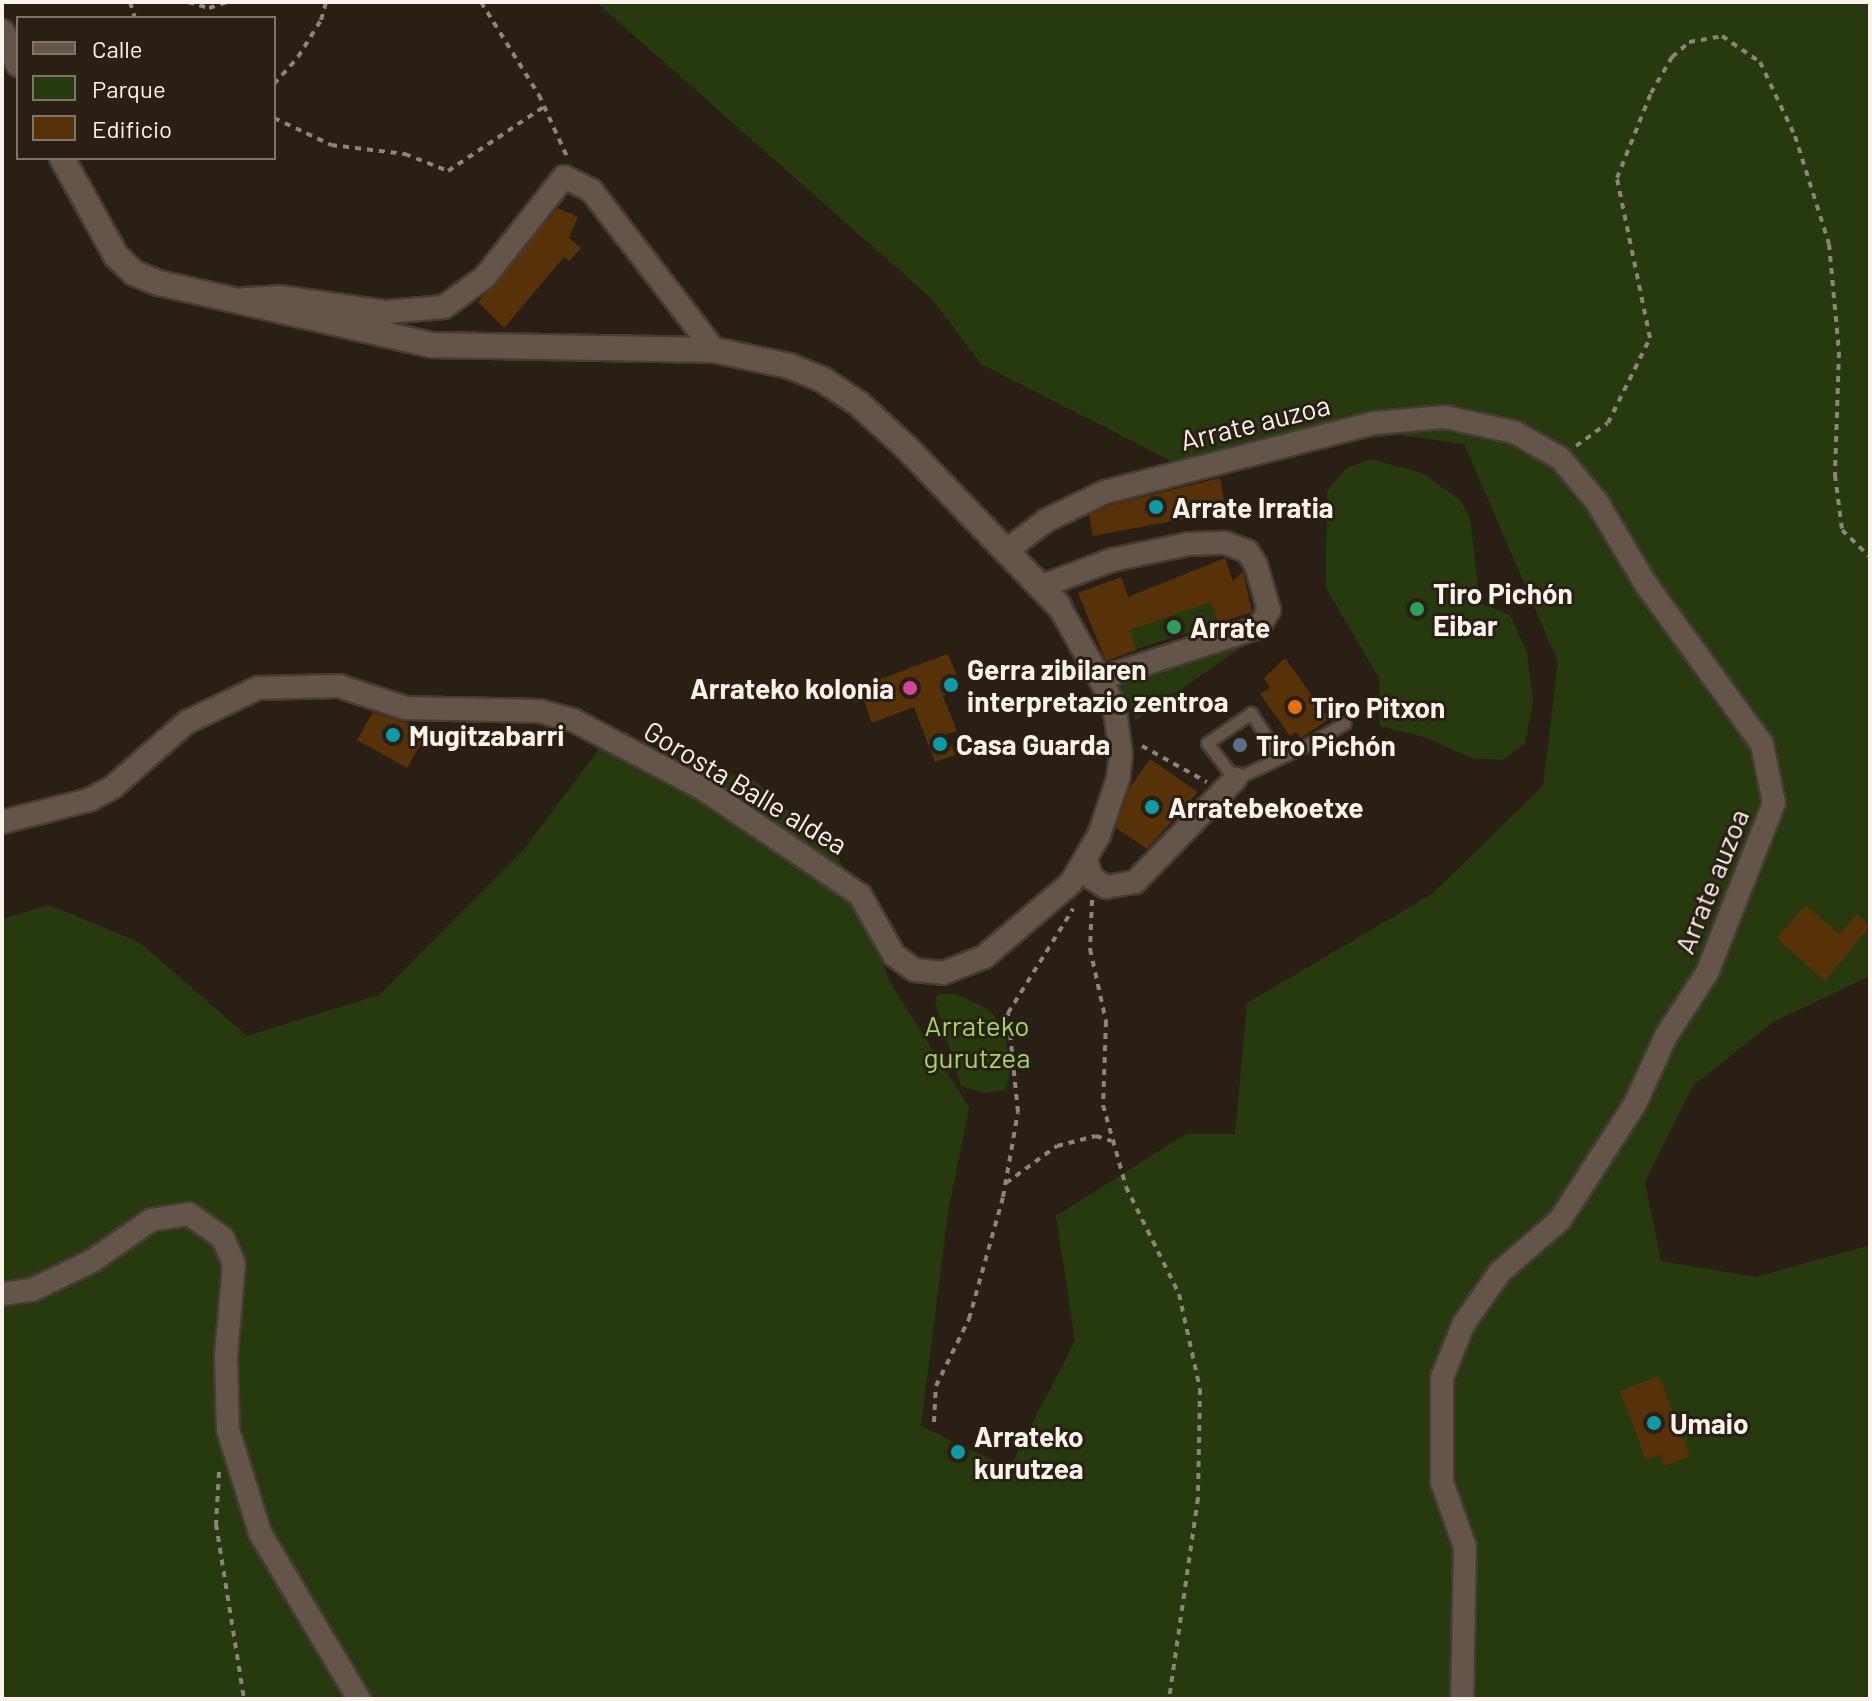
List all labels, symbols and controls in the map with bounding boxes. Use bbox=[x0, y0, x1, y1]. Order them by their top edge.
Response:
legend bbox=[16, 16, 276, 160]
text: Calle bbox=[92, 34, 143, 63]
text: Parque bbox=[92, 74, 166, 103]
text: Edificio bbox=[92, 114, 172, 143]
street label: Arrate auzoa bbox=[1177, 387, 1333, 457]
place label: Arrate Irratia bbox=[1172, 490, 1334, 524]
marker: Arrate Irratia bbox=[1147, 498, 1165, 516]
place label: Tiro Pichón Eibar bbox=[1433, 576, 1573, 642]
marker: Tiro Pichón Eibar bbox=[1408, 600, 1426, 618]
place label: Arrate bbox=[1190, 610, 1270, 644]
marker: Arrate bbox=[1165, 618, 1183, 636]
place label: Gerra zibilaren interpretazio zentroa bbox=[967, 652, 1229, 718]
place label: Arrateko kolonia bbox=[690, 671, 894, 705]
marker: Gerra zibilaren interpretazio zentroa bbox=[942, 676, 960, 694]
marker: Arrateko kolonia bbox=[901, 679, 919, 697]
place label: Tiro Pitxon bbox=[1311, 690, 1445, 724]
marker: Tiro Pitxon bbox=[1286, 698, 1304, 716]
street label: Gorosta Balle aldea bbox=[638, 713, 854, 861]
place label: Mugitzabarri bbox=[409, 718, 565, 752]
marker: Mugitzabarri bbox=[384, 726, 402, 744]
place label: Casa Guarda bbox=[956, 727, 1110, 761]
place label: Tiro Pichón bbox=[1256, 728, 1396, 762]
marker: Casa Guarda bbox=[931, 735, 949, 753]
marker: Tiro Pichón bbox=[1231, 736, 1249, 754]
place label: Arratebekoetxe bbox=[1168, 790, 1363, 824]
marker: Arratebekoetxe bbox=[1143, 798, 1161, 816]
street label: Arrate auzoa bbox=[1667, 804, 1755, 958]
park label: Arrateko gurutzea bbox=[924, 1008, 1030, 1074]
place label: Umaio bbox=[1670, 1406, 1749, 1440]
marker: Umaio bbox=[1645, 1414, 1663, 1432]
place label: Arrateko kurutzea bbox=[974, 1419, 1084, 1485]
marker: Arrateko kurutzea bbox=[949, 1443, 967, 1461]

